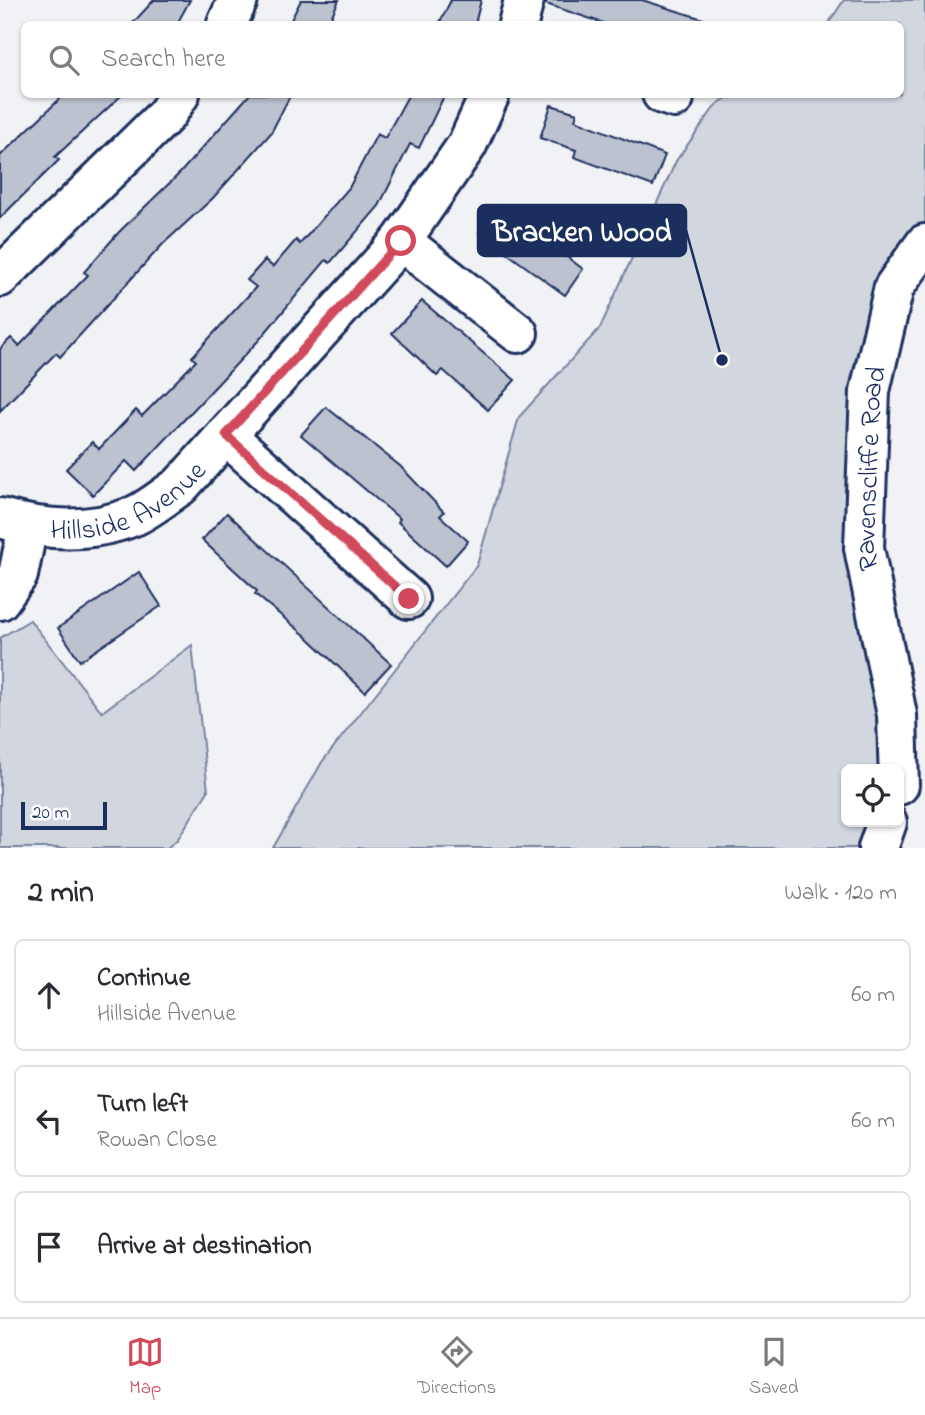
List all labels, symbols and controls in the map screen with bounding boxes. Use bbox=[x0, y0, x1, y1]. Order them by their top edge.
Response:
search box bbox=[21, 21, 904, 98]
icon: search bbox=[45, 41, 83, 79]
text: Search here bbox=[101, 41, 226, 79]
callout: Bracken Wood bbox=[478, 205, 686, 256]
text: Bracken Wood bbox=[490, 212, 672, 256]
route start bbox=[385, 225, 416, 256]
street label: Ravenscliffe Road bbox=[846, 362, 899, 574]
street label: Hillside Avenue bbox=[49, 453, 218, 553]
route end bbox=[393, 583, 424, 614]
map controls bbox=[841, 764, 904, 827]
button: locate bbox=[841, 764, 904, 827]
scale bar bbox=[21, 799, 107, 831]
text: 20 m bbox=[32, 800, 69, 827]
text: 2 min bbox=[28, 872, 94, 916]
text: Walk · 120 m bbox=[784, 877, 897, 910]
text: Continue bbox=[97, 960, 190, 998]
icon: ahead bbox=[30, 976, 68, 1014]
text: 60 m bbox=[851, 979, 895, 1012]
text: Hillside Avenue bbox=[97, 998, 236, 1031]
text: Turn left bbox=[97, 1086, 188, 1124]
icon: left bbox=[30, 1102, 68, 1140]
text: 60 m bbox=[851, 1105, 895, 1138]
text: Rowan Close bbox=[97, 1124, 217, 1157]
icon: arrive bbox=[30, 1228, 68, 1266]
text: Arrive at destination bbox=[97, 1228, 312, 1266]
tab: Map bbox=[126, 1333, 164, 1402]
tab: Directions bbox=[417, 1333, 496, 1402]
tab: Saved bbox=[749, 1333, 799, 1402]

